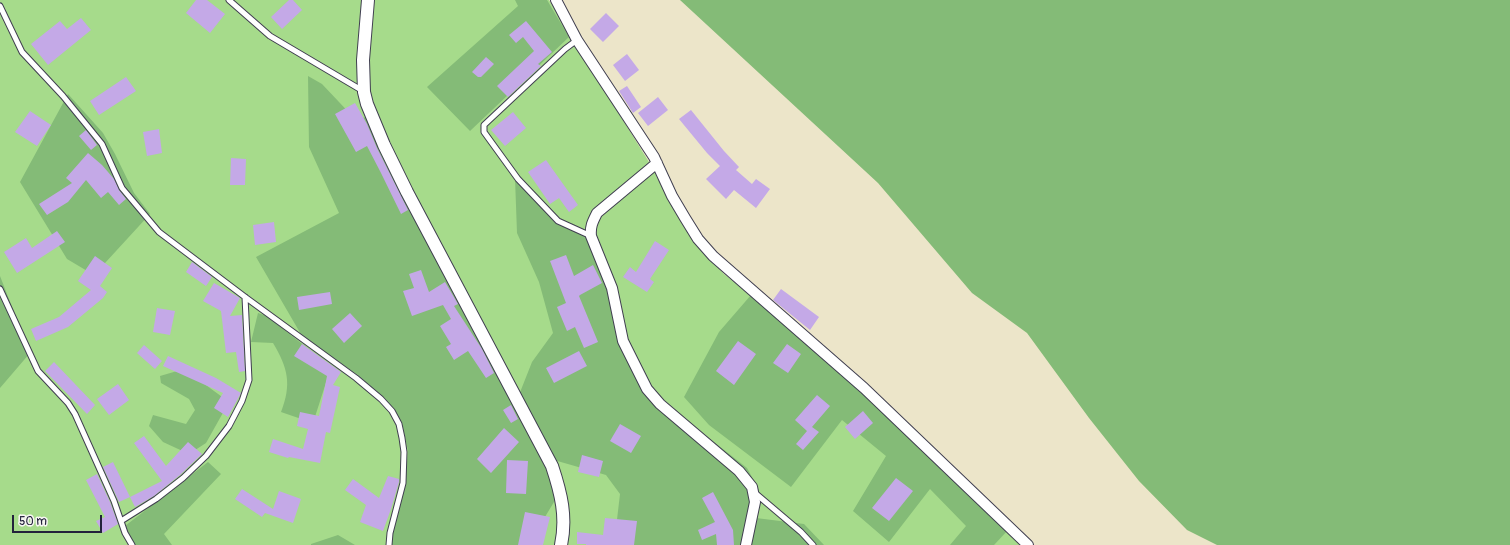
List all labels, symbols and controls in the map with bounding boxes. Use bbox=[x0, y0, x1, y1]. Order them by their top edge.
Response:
scale bar bbox=[14, 507, 104, 533]
text: 50 m bbox=[19, 514, 47, 529]

